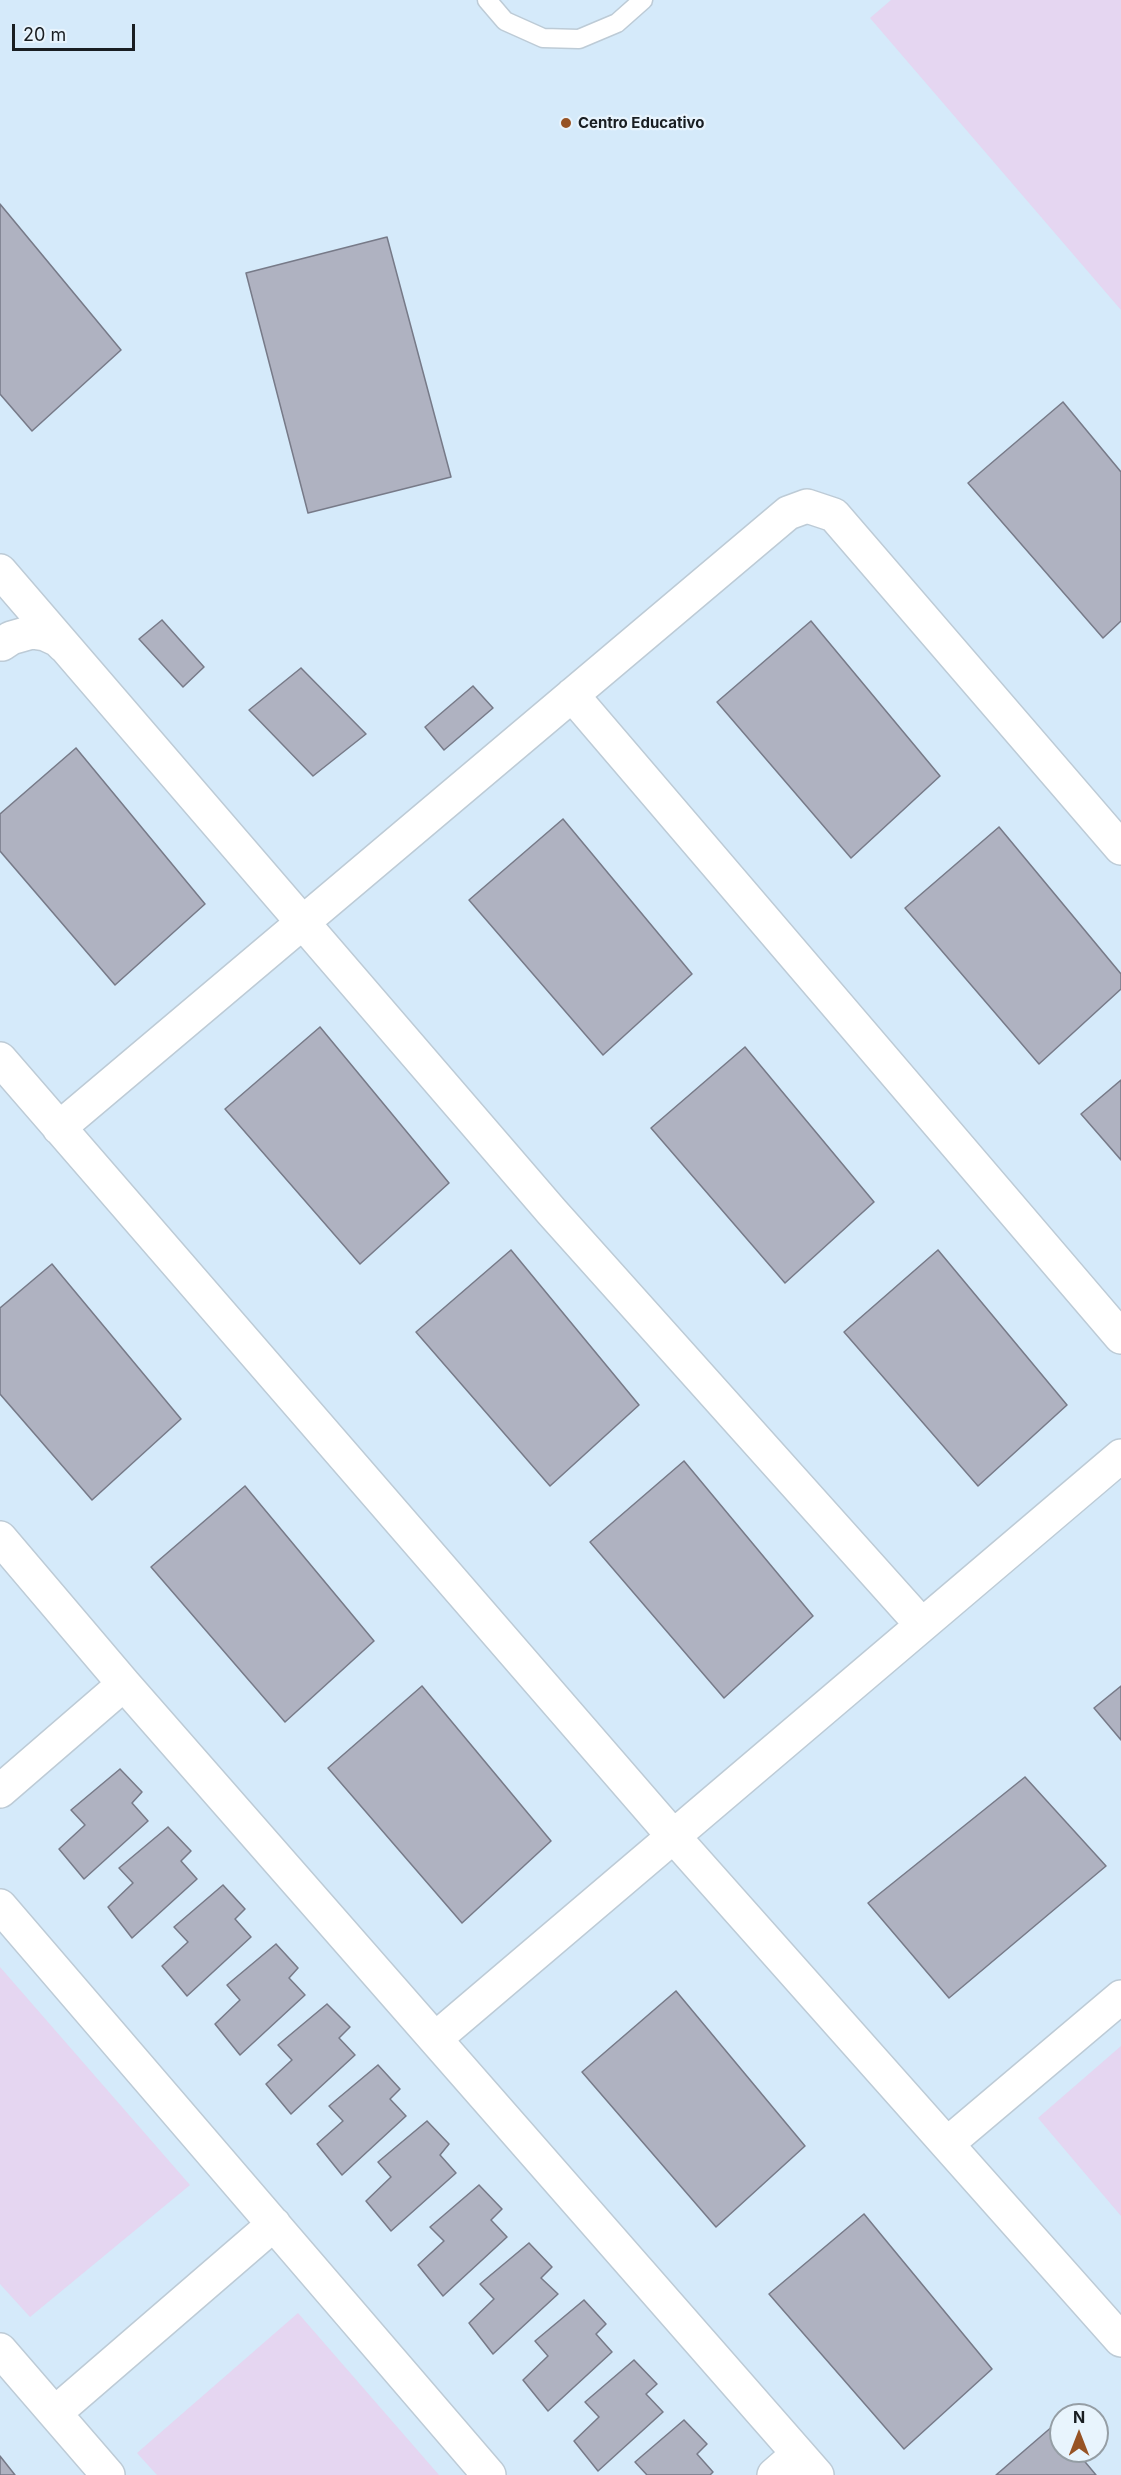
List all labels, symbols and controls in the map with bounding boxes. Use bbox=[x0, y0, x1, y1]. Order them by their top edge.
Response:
scale bar bbox=[15, 12, 138, 50]
text: 20 m bbox=[23, 24, 66, 45]
place label: Centro Educativo bbox=[578, 114, 704, 132]
marker: Centro Educativo bbox=[559, 116, 573, 130]
north arrow bbox=[1049, 2403, 1109, 2463]
text: N bbox=[1073, 2407, 1085, 2427]

